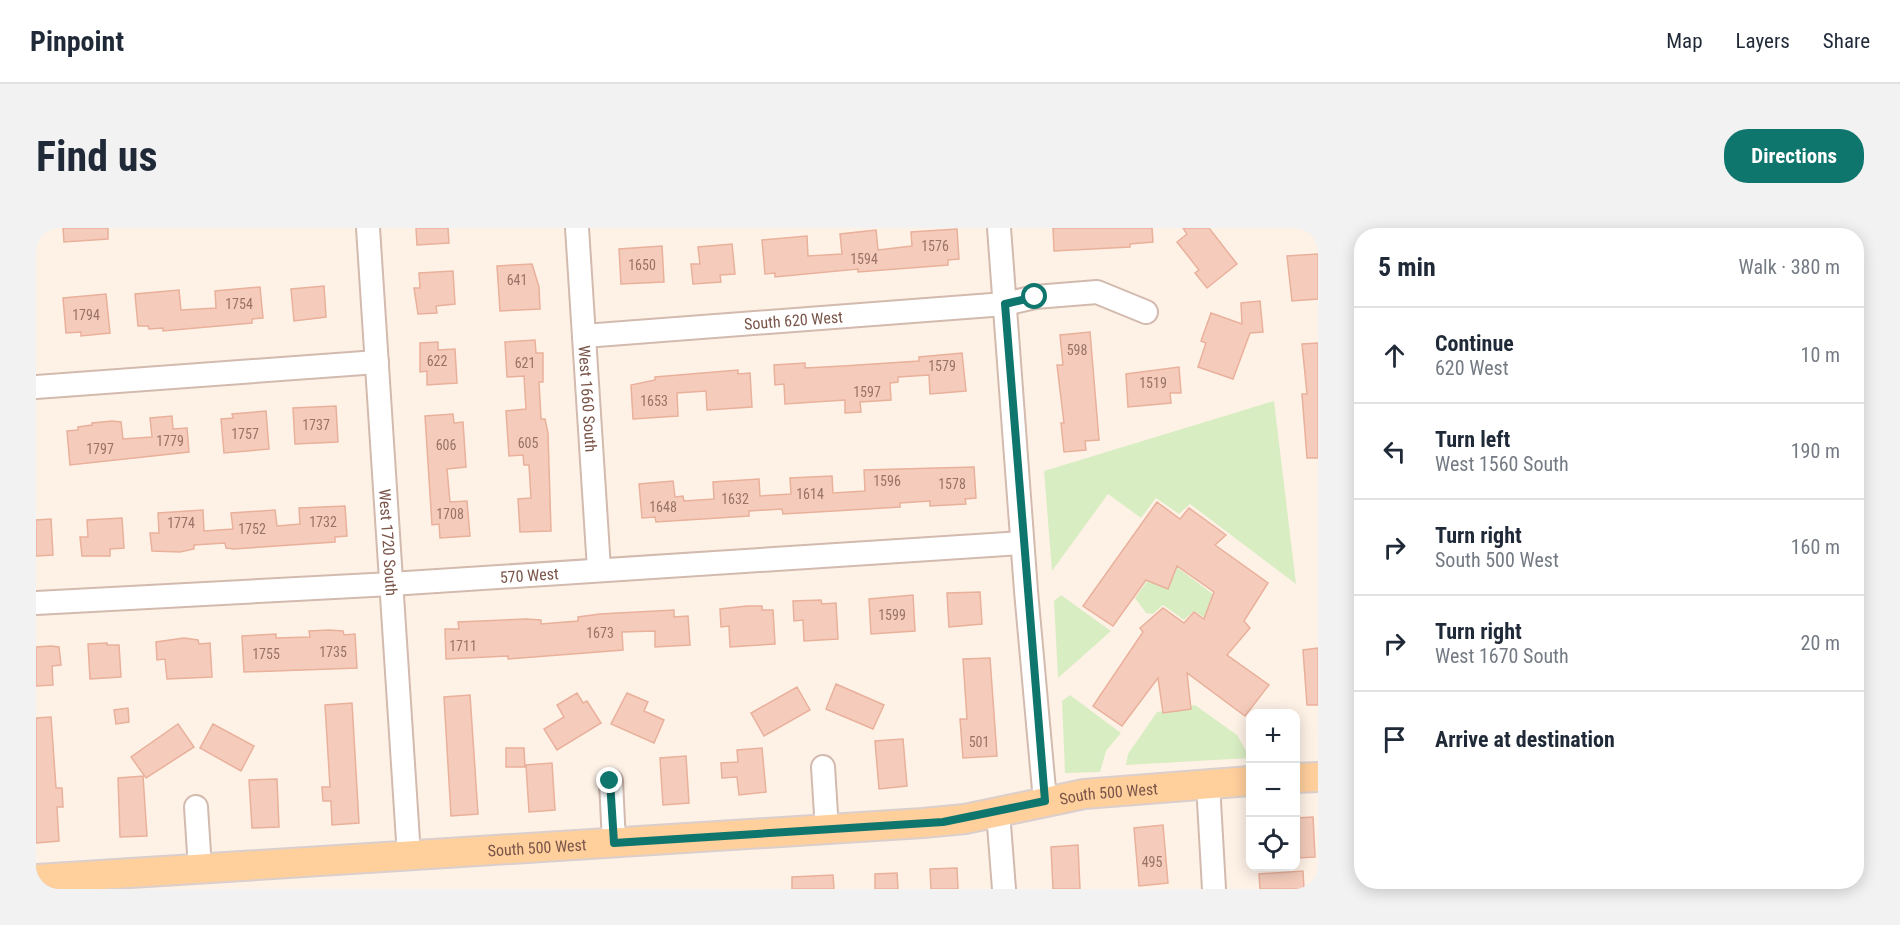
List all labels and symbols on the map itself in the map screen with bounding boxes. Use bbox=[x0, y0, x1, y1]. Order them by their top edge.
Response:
house number: 1576 bbox=[921, 238, 949, 254]
house number: 1594 bbox=[850, 251, 878, 267]
house number: 1650 bbox=[628, 257, 656, 273]
house number: 641 bbox=[507, 272, 527, 288]
route start bbox=[1021, 283, 1047, 309]
house number: 1754 bbox=[225, 296, 253, 312]
house number: 1794 bbox=[72, 307, 100, 323]
street label: South 620 West bbox=[743, 307, 844, 333]
house number: 598 bbox=[1067, 342, 1087, 358]
street label: West 1660 South bbox=[575, 345, 601, 453]
house number: 622 bbox=[427, 353, 447, 369]
house number: 621 bbox=[515, 355, 535, 371]
house number: 1579 bbox=[928, 358, 956, 374]
house number: 1519 bbox=[1139, 375, 1167, 391]
house number: 1597 bbox=[853, 384, 881, 400]
house number: 1653 bbox=[640, 393, 668, 409]
house number: 1737 bbox=[302, 417, 330, 433]
house number: 1757 bbox=[231, 426, 259, 442]
house number: 1779 bbox=[156, 433, 184, 449]
house number: 605 bbox=[518, 435, 538, 451]
house number: 606 bbox=[436, 437, 456, 453]
house number: 1797 bbox=[86, 441, 114, 457]
house number: 1596 bbox=[873, 473, 901, 489]
house number: 1578 bbox=[938, 476, 966, 492]
house number: 1614 bbox=[796, 486, 824, 502]
street label: West 1720 South bbox=[376, 488, 401, 596]
house number: 1632 bbox=[721, 491, 749, 507]
house number: 1648 bbox=[649, 499, 677, 515]
house number: 1708 bbox=[436, 506, 464, 522]
house number: 1732 bbox=[309, 514, 337, 530]
house number: 1774 bbox=[167, 515, 195, 531]
house number: 1752 bbox=[238, 521, 266, 537]
street label: 570 West bbox=[499, 564, 559, 586]
house number: 1599 bbox=[878, 607, 906, 623]
house number: 1673 bbox=[586, 625, 614, 641]
house number: 1711 bbox=[449, 638, 477, 654]
house number: 1735 bbox=[319, 644, 347, 660]
house number: 1755 bbox=[252, 646, 280, 662]
house number: 501 bbox=[969, 734, 989, 750]
route end bbox=[596, 767, 622, 793]
street label: South 500 West bbox=[1057, 779, 1159, 808]
street label: South 500 West bbox=[487, 835, 587, 860]
house number: 495 bbox=[1142, 854, 1162, 870]

